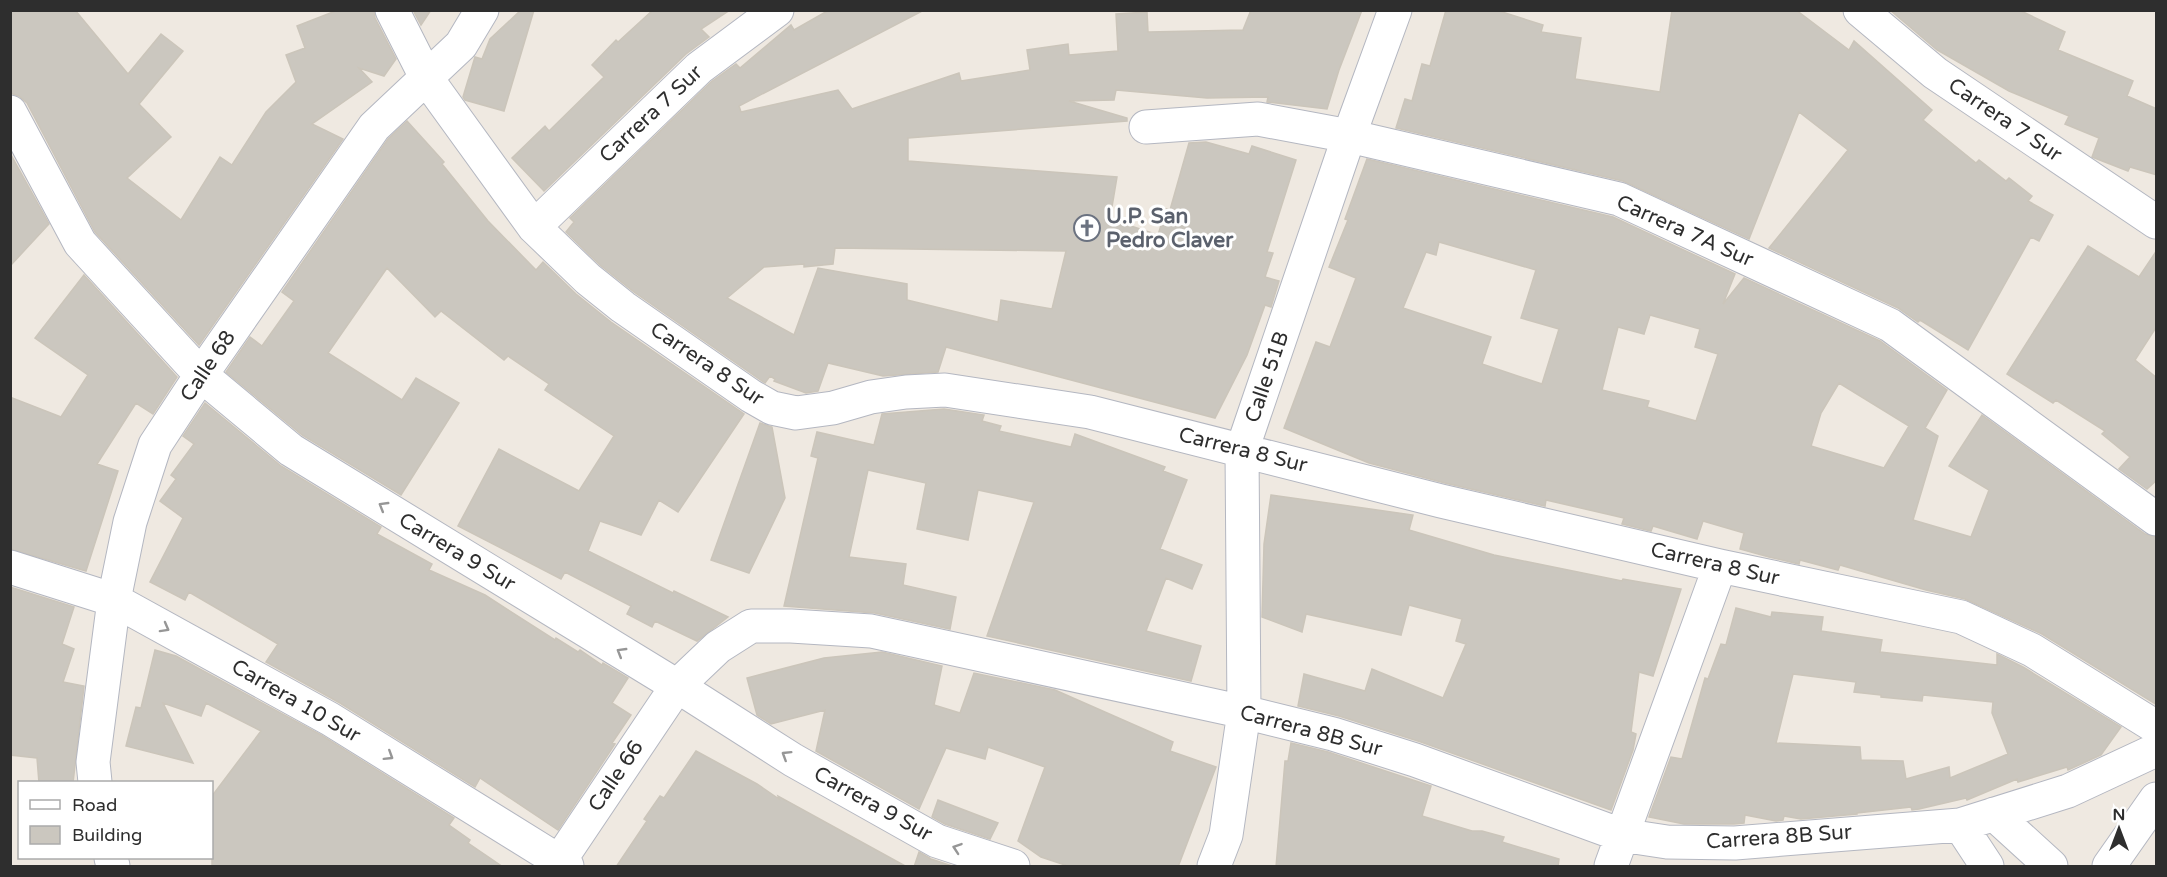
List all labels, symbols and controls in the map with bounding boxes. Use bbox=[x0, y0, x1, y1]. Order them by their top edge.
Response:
street label: Carrera 7 Sur bbox=[594, 60, 708, 168]
street label: Carrera 7 Sur bbox=[1943, 73, 2067, 167]
street label: Carrera 7A Sur bbox=[1613, 190, 1757, 272]
place label: U.P. San Pedro Claver bbox=[1106, 204, 1234, 253]
church icon: U.P. San Pedro Claver bbox=[1072, 213, 1102, 243]
street label: Carrera 8 Sur bbox=[645, 317, 769, 411]
street label: Calle 68 bbox=[175, 326, 241, 406]
street label: Calle 51B bbox=[1240, 328, 1294, 426]
street label: Carrera 8 Sur bbox=[1176, 422, 1310, 478]
one-way arrow bbox=[379, 502, 389, 514]
street label: Carrera 9 Sur bbox=[394, 507, 520, 597]
street label: Carrera 8 Sur bbox=[1648, 537, 1782, 591]
one-way arrow bbox=[159, 621, 169, 632]
one-way arrow bbox=[617, 647, 627, 659]
street label: Carrera 10 Sur bbox=[227, 654, 365, 748]
street label: Carrera 8B Sur bbox=[1237, 700, 1385, 762]
street label: Calle 66 bbox=[583, 736, 649, 816]
one-way arrow bbox=[383, 748, 393, 760]
one-way arrow bbox=[782, 751, 792, 763]
street label: Carrera 9 Sur bbox=[809, 761, 937, 847]
legend bbox=[18, 781, 213, 859]
text: Road bbox=[72, 794, 117, 816]
north arrow bbox=[2089, 799, 2149, 859]
text: N bbox=[2113, 805, 2125, 825]
street label: Carrera 8B Sur bbox=[1705, 819, 1853, 855]
text: Building bbox=[72, 824, 142, 846]
one-way arrow bbox=[952, 843, 963, 855]

